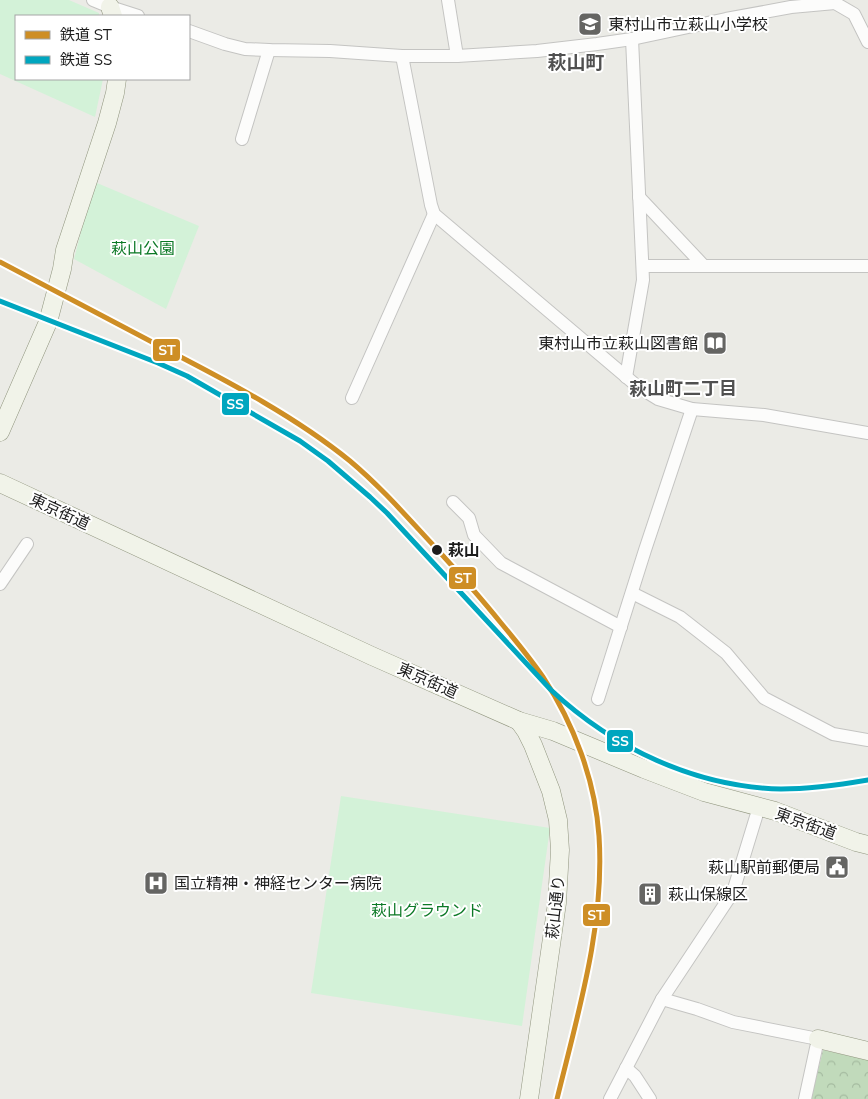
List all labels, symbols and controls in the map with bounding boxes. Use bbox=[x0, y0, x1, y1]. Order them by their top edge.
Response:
school or university icon: 東村山市立萩山小学校 bbox=[577, 11, 603, 37]
place label: 東村山市立萩山小学校 bbox=[608, 14, 768, 36]
legend bbox=[15, 15, 190, 80]
text: 鉄道 ST bbox=[60, 25, 112, 45]
text: 鉄道 SS bbox=[60, 50, 112, 70]
district label: 萩山町 bbox=[547, 50, 605, 76]
park label: 萩山公園 bbox=[111, 238, 175, 260]
library icon: 東村山市立萩山図書館 bbox=[702, 330, 728, 356]
place label: 東村山市立萩山図書館 bbox=[538, 333, 698, 355]
line badge: ST bbox=[152, 338, 181, 362]
text: ST bbox=[158, 341, 176, 360]
district label: 萩山町二丁目 bbox=[629, 377, 737, 401]
line badge: SS bbox=[221, 392, 250, 416]
text: SS bbox=[226, 395, 244, 414]
street label: 東京街道 bbox=[26, 488, 93, 535]
place label: 萩山 bbox=[448, 540, 480, 562]
marker: 萩山 bbox=[430, 543, 444, 557]
line badge: ST bbox=[448, 566, 477, 590]
text: ST bbox=[454, 569, 472, 588]
street label: 東京街道 bbox=[394, 658, 461, 704]
line badge: SS bbox=[606, 729, 634, 753]
text: SS bbox=[611, 732, 629, 751]
street label: 東京街道 bbox=[772, 803, 839, 845]
public building icon: 萩山駅前郵便局 bbox=[824, 854, 850, 880]
place label: 萩山駅前郵便局 bbox=[708, 857, 820, 879]
hospital icon: 国立精神・神経センター病院 bbox=[143, 870, 169, 896]
place label: 国立精神・神経センター病院 bbox=[174, 873, 382, 895]
street label: 萩山通り bbox=[542, 874, 570, 940]
building icon: 萩山保線区 bbox=[637, 881, 663, 907]
place label: 萩山保線区 bbox=[668, 884, 748, 906]
park label: 萩山グラウンド bbox=[371, 900, 483, 922]
line badge: ST bbox=[582, 903, 611, 927]
text: ST bbox=[587, 906, 605, 925]

